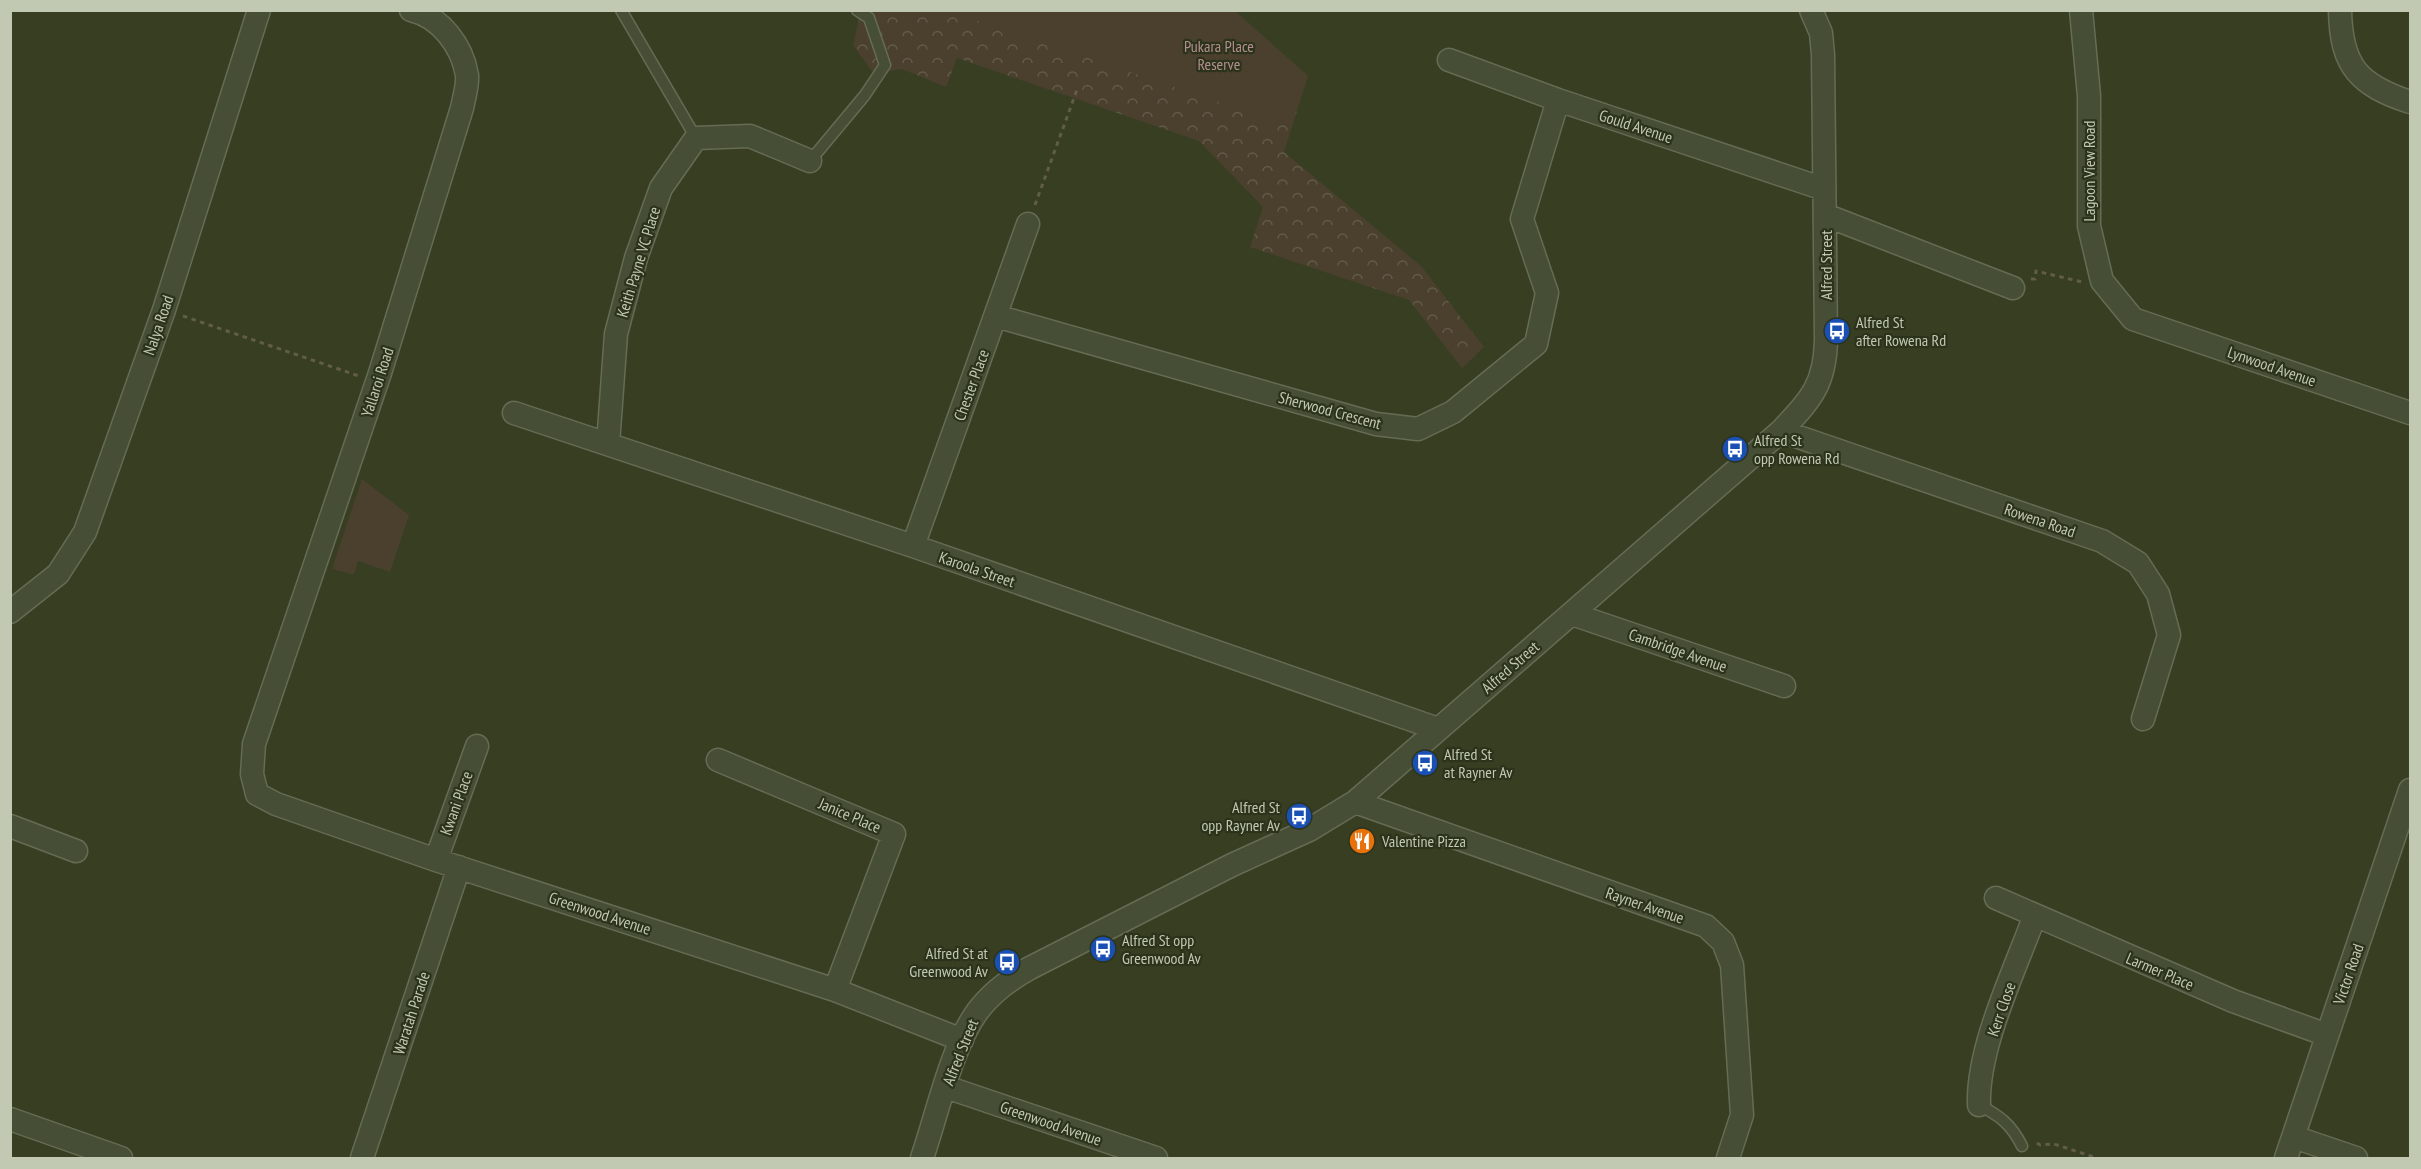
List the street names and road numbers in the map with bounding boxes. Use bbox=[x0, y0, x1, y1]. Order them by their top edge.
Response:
street label: Gould Avenue bbox=[1597, 105, 1675, 147]
street label: Lagoon View Road bbox=[2079, 121, 2099, 221]
street label: Keith Payne VC Place bbox=[612, 204, 664, 320]
street label: Alfred Street bbox=[1816, 229, 1836, 300]
street label: Nalya Road bbox=[138, 292, 178, 357]
street label: Lynwood Avenue bbox=[2225, 342, 2319, 390]
street label: Yallaroi Road bbox=[356, 345, 398, 419]
street label: Chester Place bbox=[949, 347, 993, 423]
street label: Sherwood Crescent bbox=[1277, 387, 1384, 433]
street label: Rowena Road bbox=[2002, 499, 2078, 541]
street label: Karoola Street bbox=[936, 547, 1018, 591]
street label: Cambridge Avenue bbox=[1626, 624, 1730, 676]
street label: Alfred Street bbox=[1477, 636, 1543, 697]
street label: Kwani Place bbox=[435, 768, 477, 838]
street label: Janice Place bbox=[815, 793, 884, 837]
street label: Rayner Avenue bbox=[1603, 882, 1687, 928]
street label: Greenwood Avenue bbox=[547, 887, 653, 939]
street label: Victor Road bbox=[2328, 941, 2368, 1008]
street label: Larmer Place bbox=[2123, 948, 2197, 994]
street label: Waratah Parade bbox=[388, 969, 434, 1057]
street label: Kerr Close bbox=[1982, 979, 2020, 1039]
street label: Alfred Street bbox=[938, 1015, 983, 1088]
street label: Greenwood Avenue bbox=[998, 1096, 1104, 1150]

